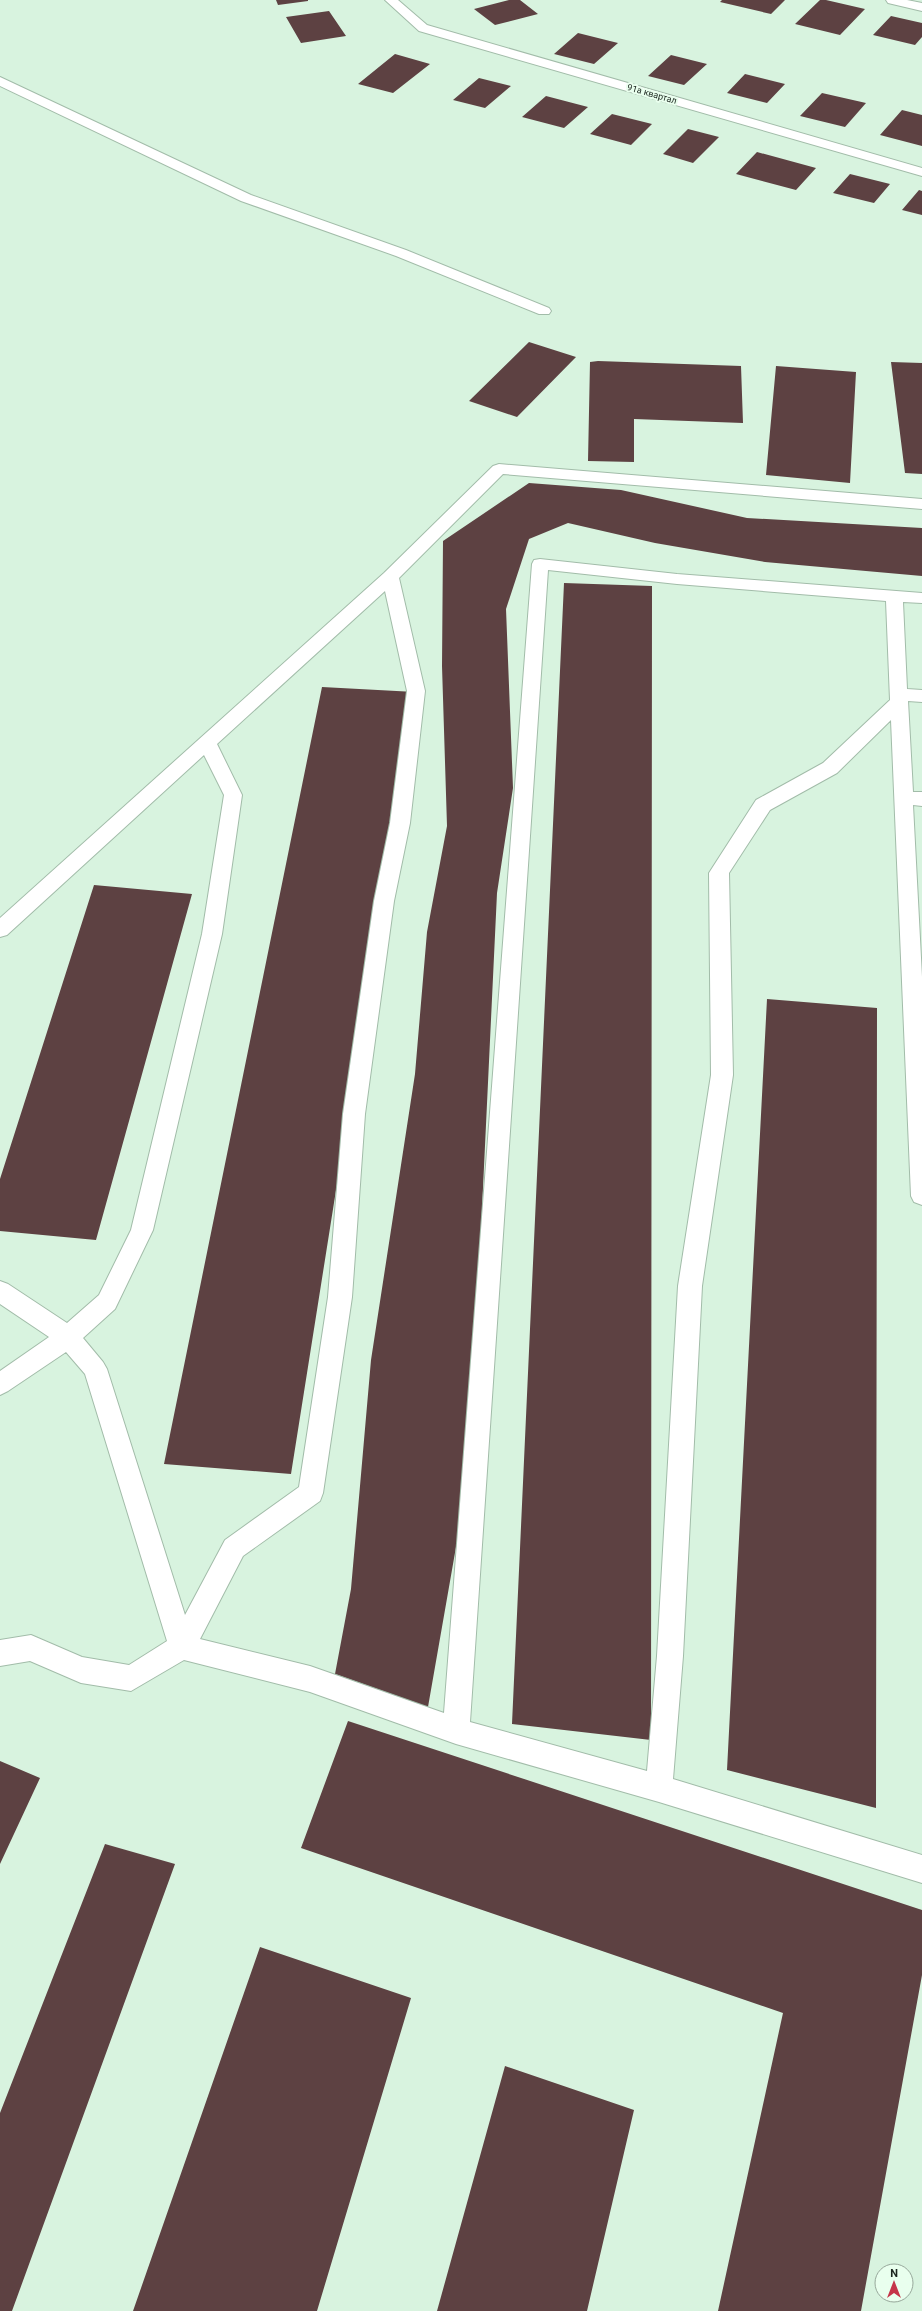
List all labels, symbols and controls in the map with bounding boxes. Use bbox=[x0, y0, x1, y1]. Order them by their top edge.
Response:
street label: 91а квартал bbox=[626, 82, 678, 106]
north arrow bbox=[874, 2263, 914, 2303]
text: N bbox=[890, 2267, 898, 2280]

